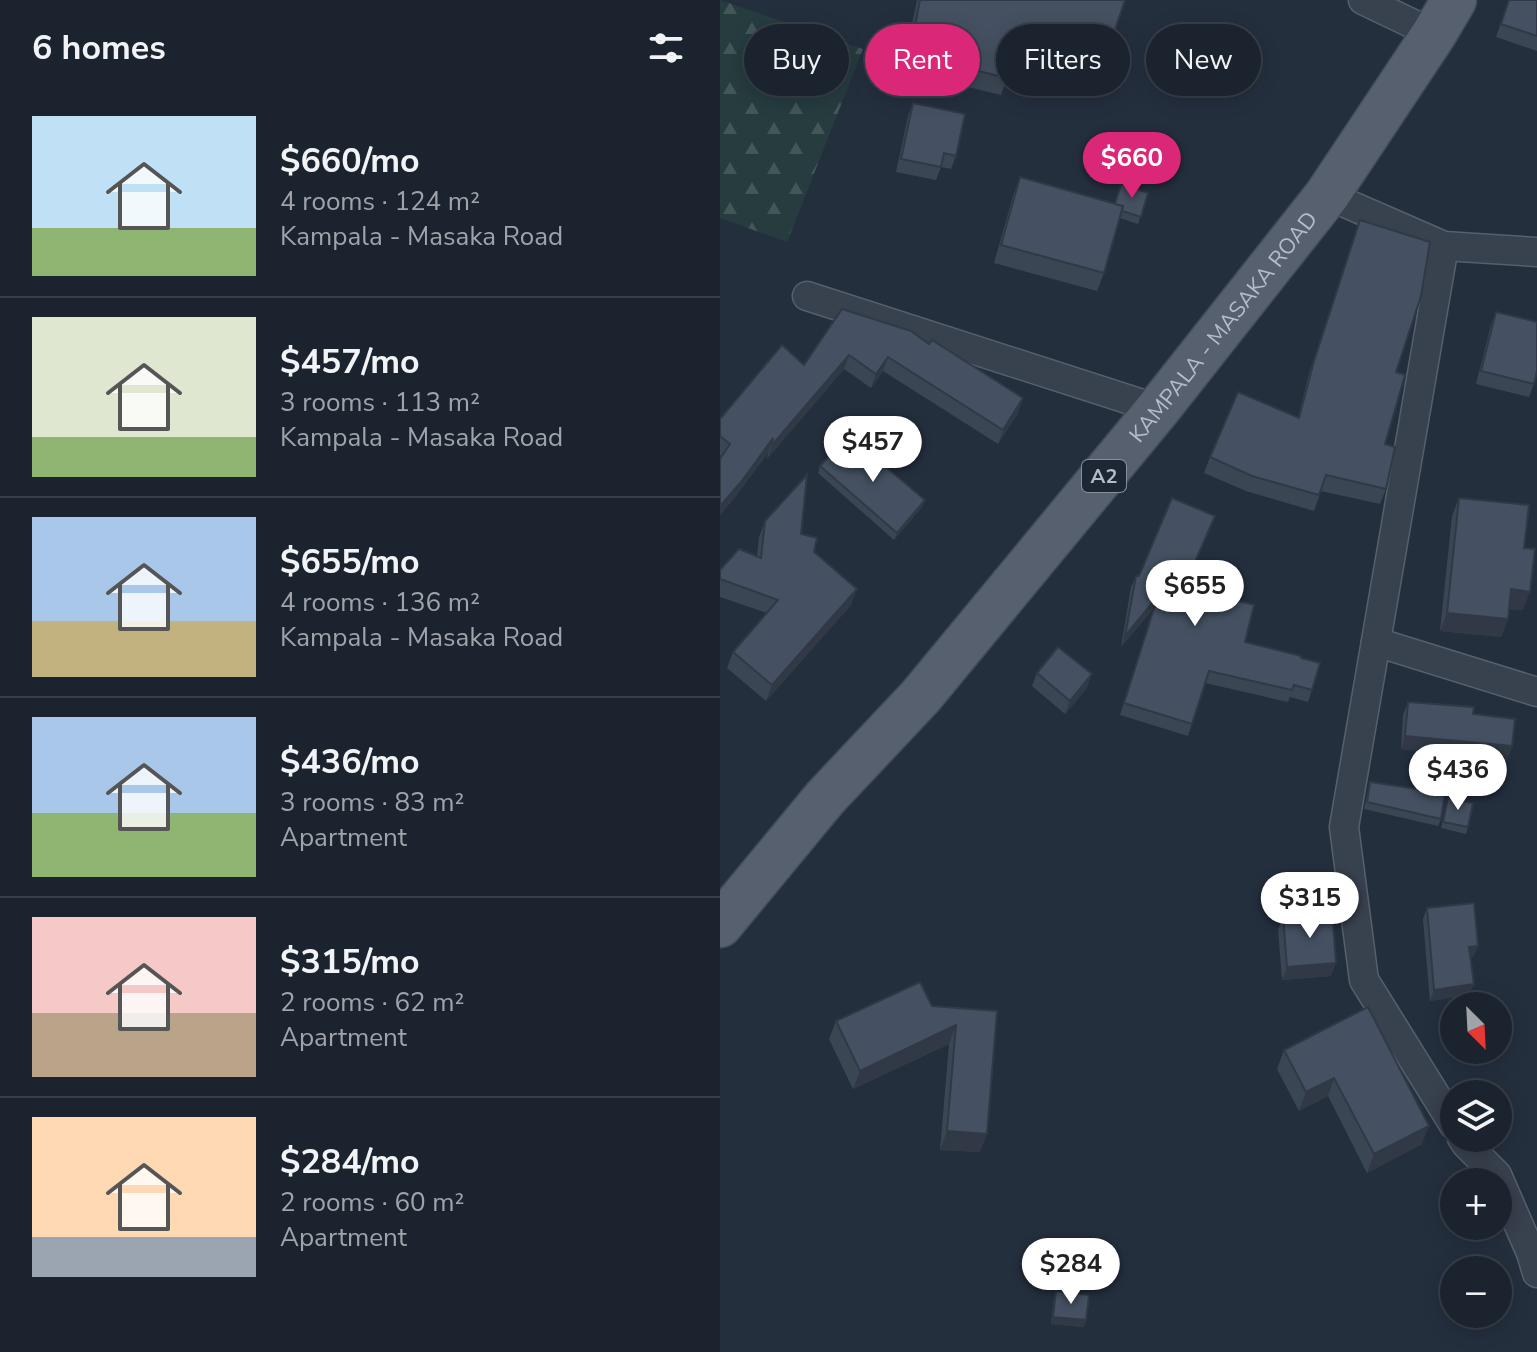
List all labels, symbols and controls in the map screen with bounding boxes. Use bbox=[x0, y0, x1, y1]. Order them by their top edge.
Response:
chip: Buy bbox=[744, 24, 849, 96]
chip: Rent bbox=[865, 24, 980, 96]
chip: Filters bbox=[996, 24, 1130, 96]
chip: New bbox=[1146, 24, 1261, 96]
text: 6 homes bbox=[32, 25, 166, 71]
icon: filters bbox=[644, 26, 688, 70]
pin: $660 bbox=[1085, 132, 1179, 200]
text: $660/mo bbox=[280, 138, 420, 184]
text: $660 bbox=[1101, 140, 1163, 175]
icon: home bbox=[96, 148, 192, 244]
text: 4 rooms · 124 m² bbox=[280, 184, 480, 219]
street label: KAMPALA - MASAKA ROAD bbox=[1123, 205, 1325, 449]
text: Kampala - Masaka Road bbox=[280, 219, 563, 254]
text: $457/mo bbox=[280, 339, 420, 385]
icon: home bbox=[96, 349, 192, 445]
text: 3 rooms · 113 m² bbox=[280, 385, 480, 420]
pin: $457 bbox=[826, 416, 920, 484]
text: Kampala - Masaka Road bbox=[280, 420, 563, 455]
text: $457 bbox=[842, 424, 904, 459]
road number: A2 bbox=[1082, 460, 1126, 492]
text: $655/mo bbox=[280, 539, 420, 585]
icon: home bbox=[96, 549, 192, 645]
pin: $655 bbox=[1148, 560, 1242, 628]
text: $655 bbox=[1164, 568, 1226, 603]
text: 4 rooms · 136 m² bbox=[280, 585, 480, 620]
text: Kampala - Masaka Road bbox=[280, 620, 563, 655]
text: $436/mo bbox=[280, 739, 420, 785]
pin: $436 bbox=[1411, 744, 1505, 812]
icon: home bbox=[96, 749, 192, 845]
text: $436 bbox=[1427, 752, 1489, 787]
text: 3 rooms · 83 m² bbox=[280, 785, 464, 820]
text: Apartment bbox=[280, 820, 407, 855]
pin: $315 bbox=[1263, 872, 1357, 940]
text: $315 bbox=[1279, 880, 1341, 915]
text: $315/mo bbox=[280, 939, 420, 985]
icon: home bbox=[96, 949, 192, 1045]
text: 2 rooms · 62 m² bbox=[280, 985, 464, 1020]
north arrow bbox=[1440, 992, 1512, 1064]
map controls bbox=[1440, 992, 1512, 1328]
text: Apartment bbox=[280, 1020, 407, 1055]
button: layers bbox=[1440, 1080, 1512, 1152]
text: $284/mo bbox=[280, 1139, 420, 1185]
icon: home bbox=[96, 1149, 192, 1245]
button: + bbox=[1440, 1168, 1512, 1240]
text: 2 rooms · 60 m² bbox=[280, 1185, 464, 1220]
text: Apartment bbox=[280, 1220, 407, 1255]
pin: $284 bbox=[1024, 1238, 1118, 1306]
text: $284 bbox=[1040, 1246, 1102, 1281]
button: − bbox=[1440, 1256, 1512, 1328]

